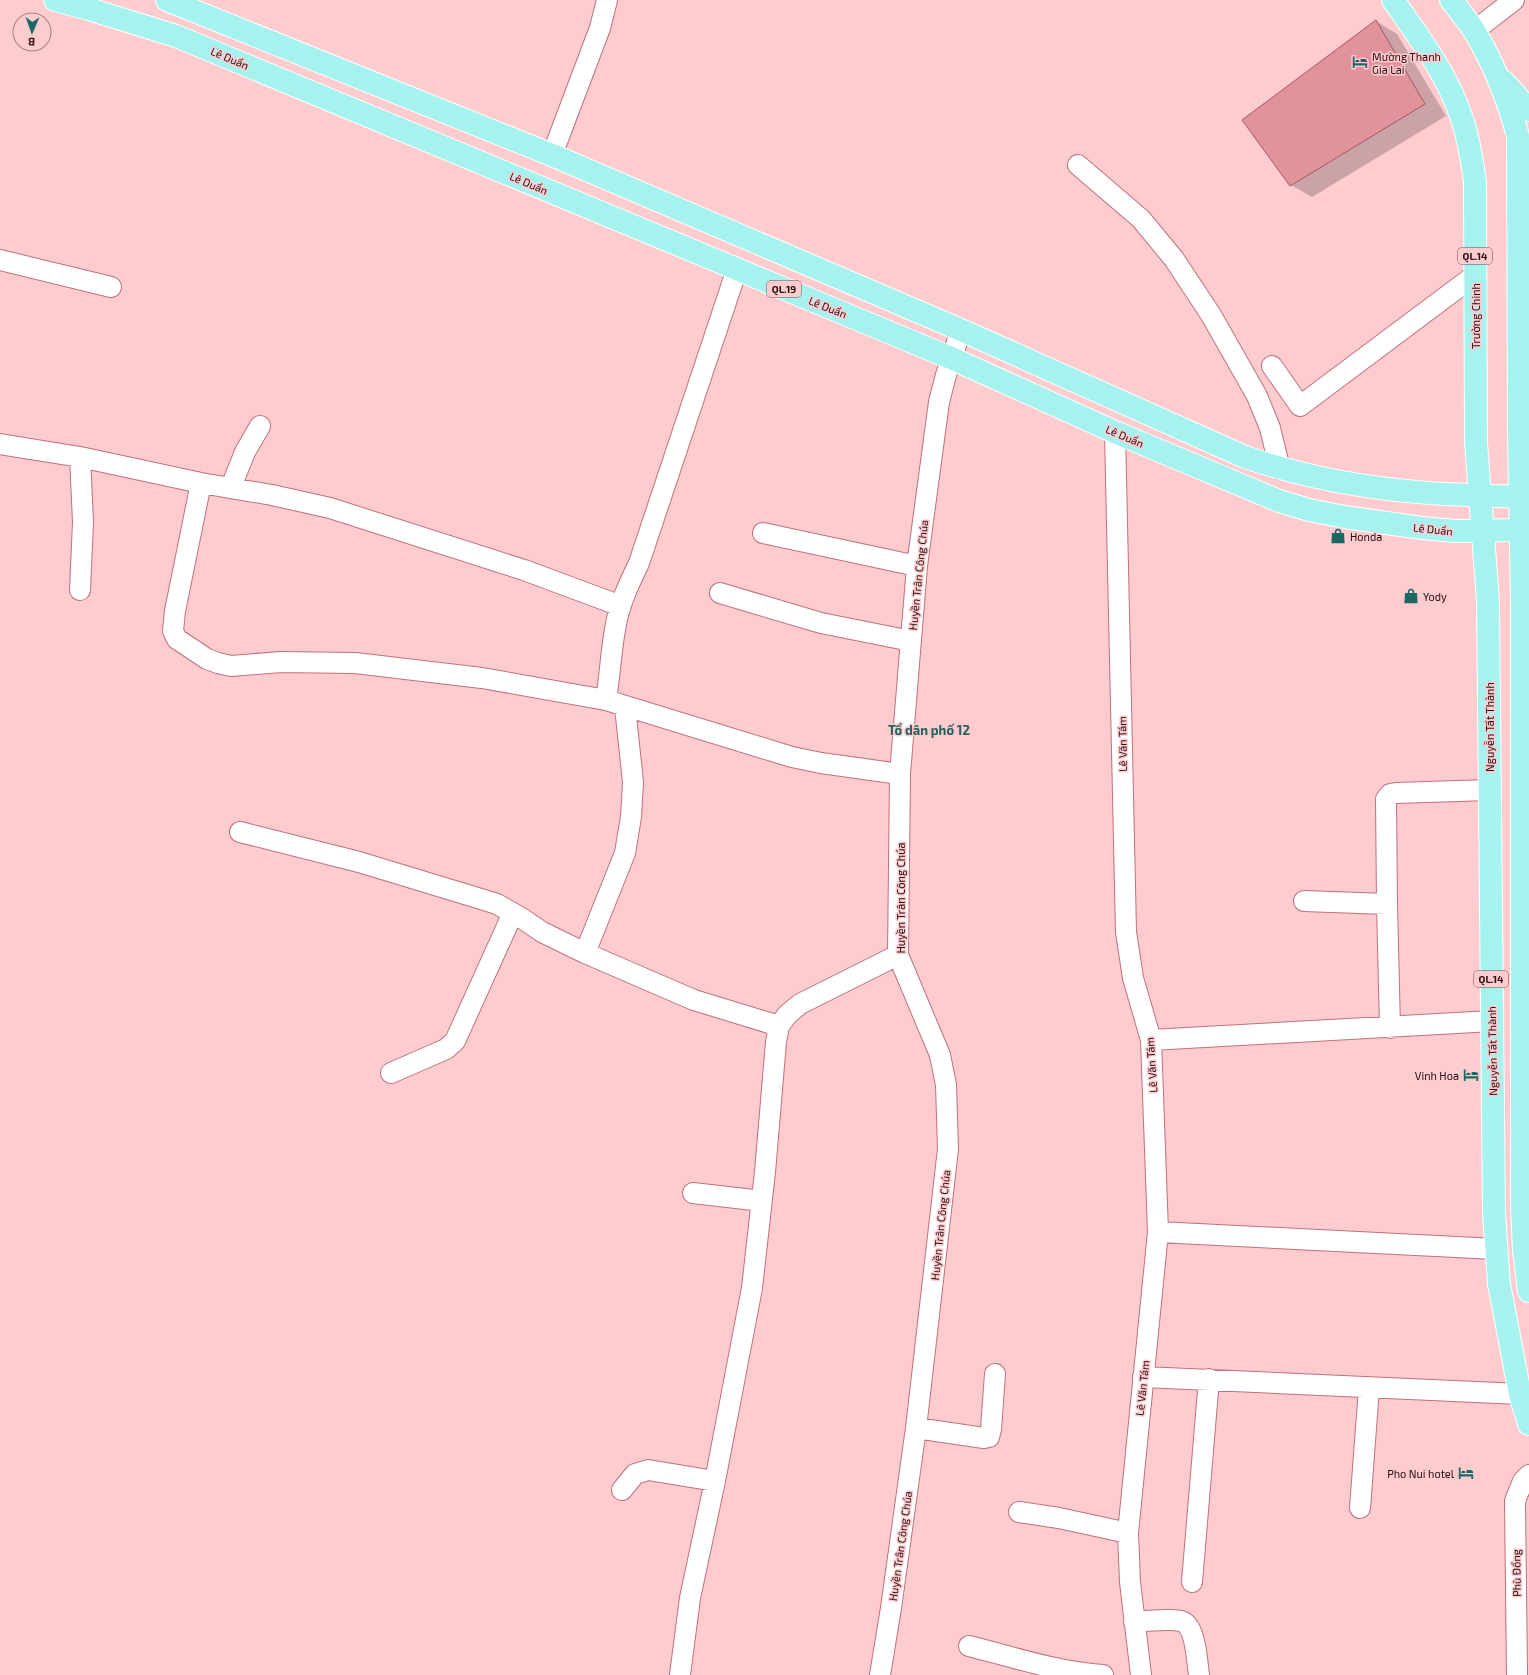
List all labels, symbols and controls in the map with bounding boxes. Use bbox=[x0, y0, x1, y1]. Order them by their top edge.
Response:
north arrow bbox=[12, 12, 52, 52]
text: B bbox=[28, 36, 35, 49]
street label: Lê Duẩn bbox=[209, 44, 251, 72]
place label: Mường Thanh Gia Lai bbox=[1372, 50, 1441, 76]
hotel icon: Mường Thanh Gia Lai bbox=[1351, 53, 1369, 71]
street label: Lê Duẩn bbox=[508, 169, 550, 197]
road number: QL.14 bbox=[1458, 248, 1492, 264]
road number: QL.19 bbox=[767, 281, 801, 297]
street label: Trường Chinh bbox=[1469, 283, 1482, 349]
street label: Lê Duẩn bbox=[807, 293, 849, 321]
street label: Lê Duẩn bbox=[1104, 422, 1146, 450]
street label: Huyền Trân Công Chúa bbox=[906, 519, 930, 631]
street label: Lê Duẩn bbox=[1412, 520, 1454, 538]
shop icon: Honda bbox=[1329, 527, 1347, 545]
place label: Honda bbox=[1350, 530, 1382, 543]
shop icon: Yody bbox=[1402, 587, 1420, 605]
place label: Yody bbox=[1423, 590, 1447, 603]
street label: Nguyễn Tất Thành bbox=[1483, 682, 1496, 772]
street label: Lê Văn Tám bbox=[1115, 716, 1129, 772]
district label: Tổ dân phố 12 bbox=[888, 722, 970, 738]
street label: Huyền Trân Công Chúa bbox=[894, 842, 907, 954]
road number: QL.14 bbox=[1474, 971, 1508, 987]
street label: Nguyễn Tất Thành bbox=[1485, 1006, 1499, 1096]
street label: Lê Văn Tám bbox=[1143, 1037, 1159, 1093]
hotel icon: Vinh Hoa bbox=[1462, 1066, 1480, 1084]
place label: Vinh Hoa bbox=[1415, 1069, 1459, 1082]
street label: Huyền Trân Công Chúa bbox=[928, 1169, 952, 1281]
street label: Lê Văn Tám bbox=[1133, 1360, 1151, 1416]
hotel icon: Pho Nui hotel bbox=[1457, 1464, 1475, 1482]
place label: Pho Nui hotel bbox=[1387, 1467, 1455, 1480]
street label: Huyền Trân Công Chúa bbox=[886, 1490, 914, 1602]
street label: Phù Đổng bbox=[1509, 1549, 1523, 1597]

